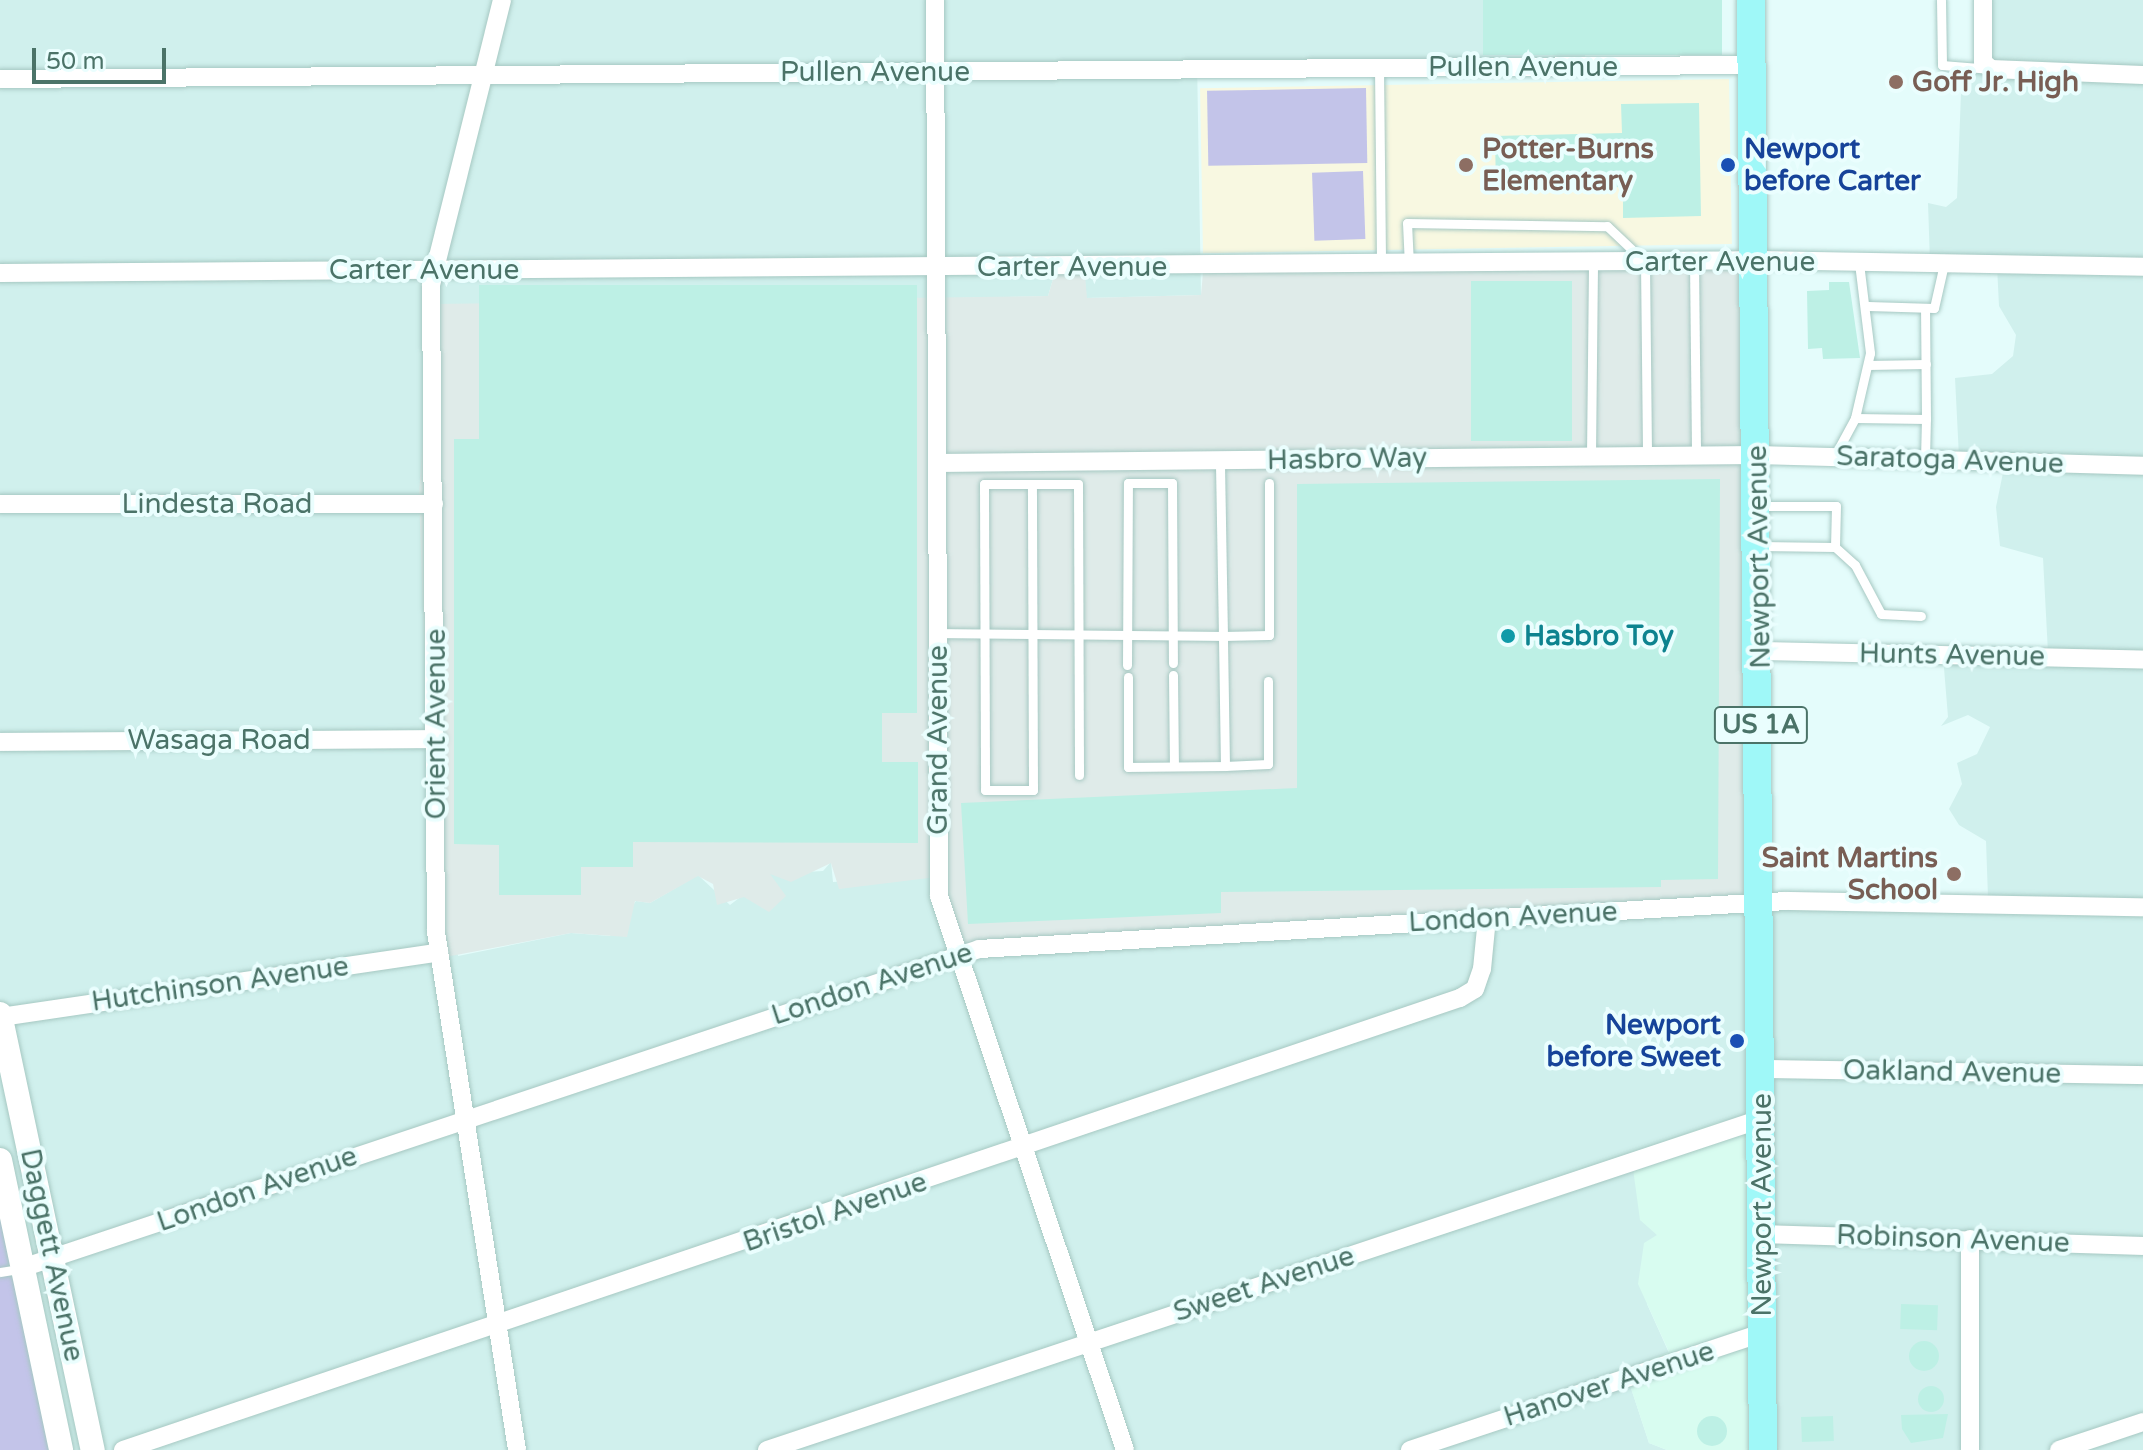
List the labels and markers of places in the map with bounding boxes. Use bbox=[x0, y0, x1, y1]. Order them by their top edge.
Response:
place label: Goff Jr. High bbox=[1912, 65, 2079, 99]
marker: Goff Jr. High bbox=[1887, 73, 1905, 91]
place label: Potter-Burns Elementary bbox=[1482, 132, 1654, 198]
place label: Newport before Carter bbox=[1744, 132, 1921, 198]
marker: Potter-Burns Elementary bbox=[1457, 156, 1475, 174]
marker: Newport before Carter bbox=[1719, 156, 1737, 174]
place label: Hasbro Toy bbox=[1524, 619, 1674, 653]
marker: Hasbro Toy bbox=[1499, 627, 1517, 645]
place label: Saint Martins School bbox=[1762, 841, 1938, 907]
marker: Saint Martins School bbox=[1945, 865, 1963, 883]
place label: Newport before Sweet bbox=[1546, 1008, 1721, 1074]
marker: Newport before Sweet bbox=[1728, 1032, 1746, 1050]

